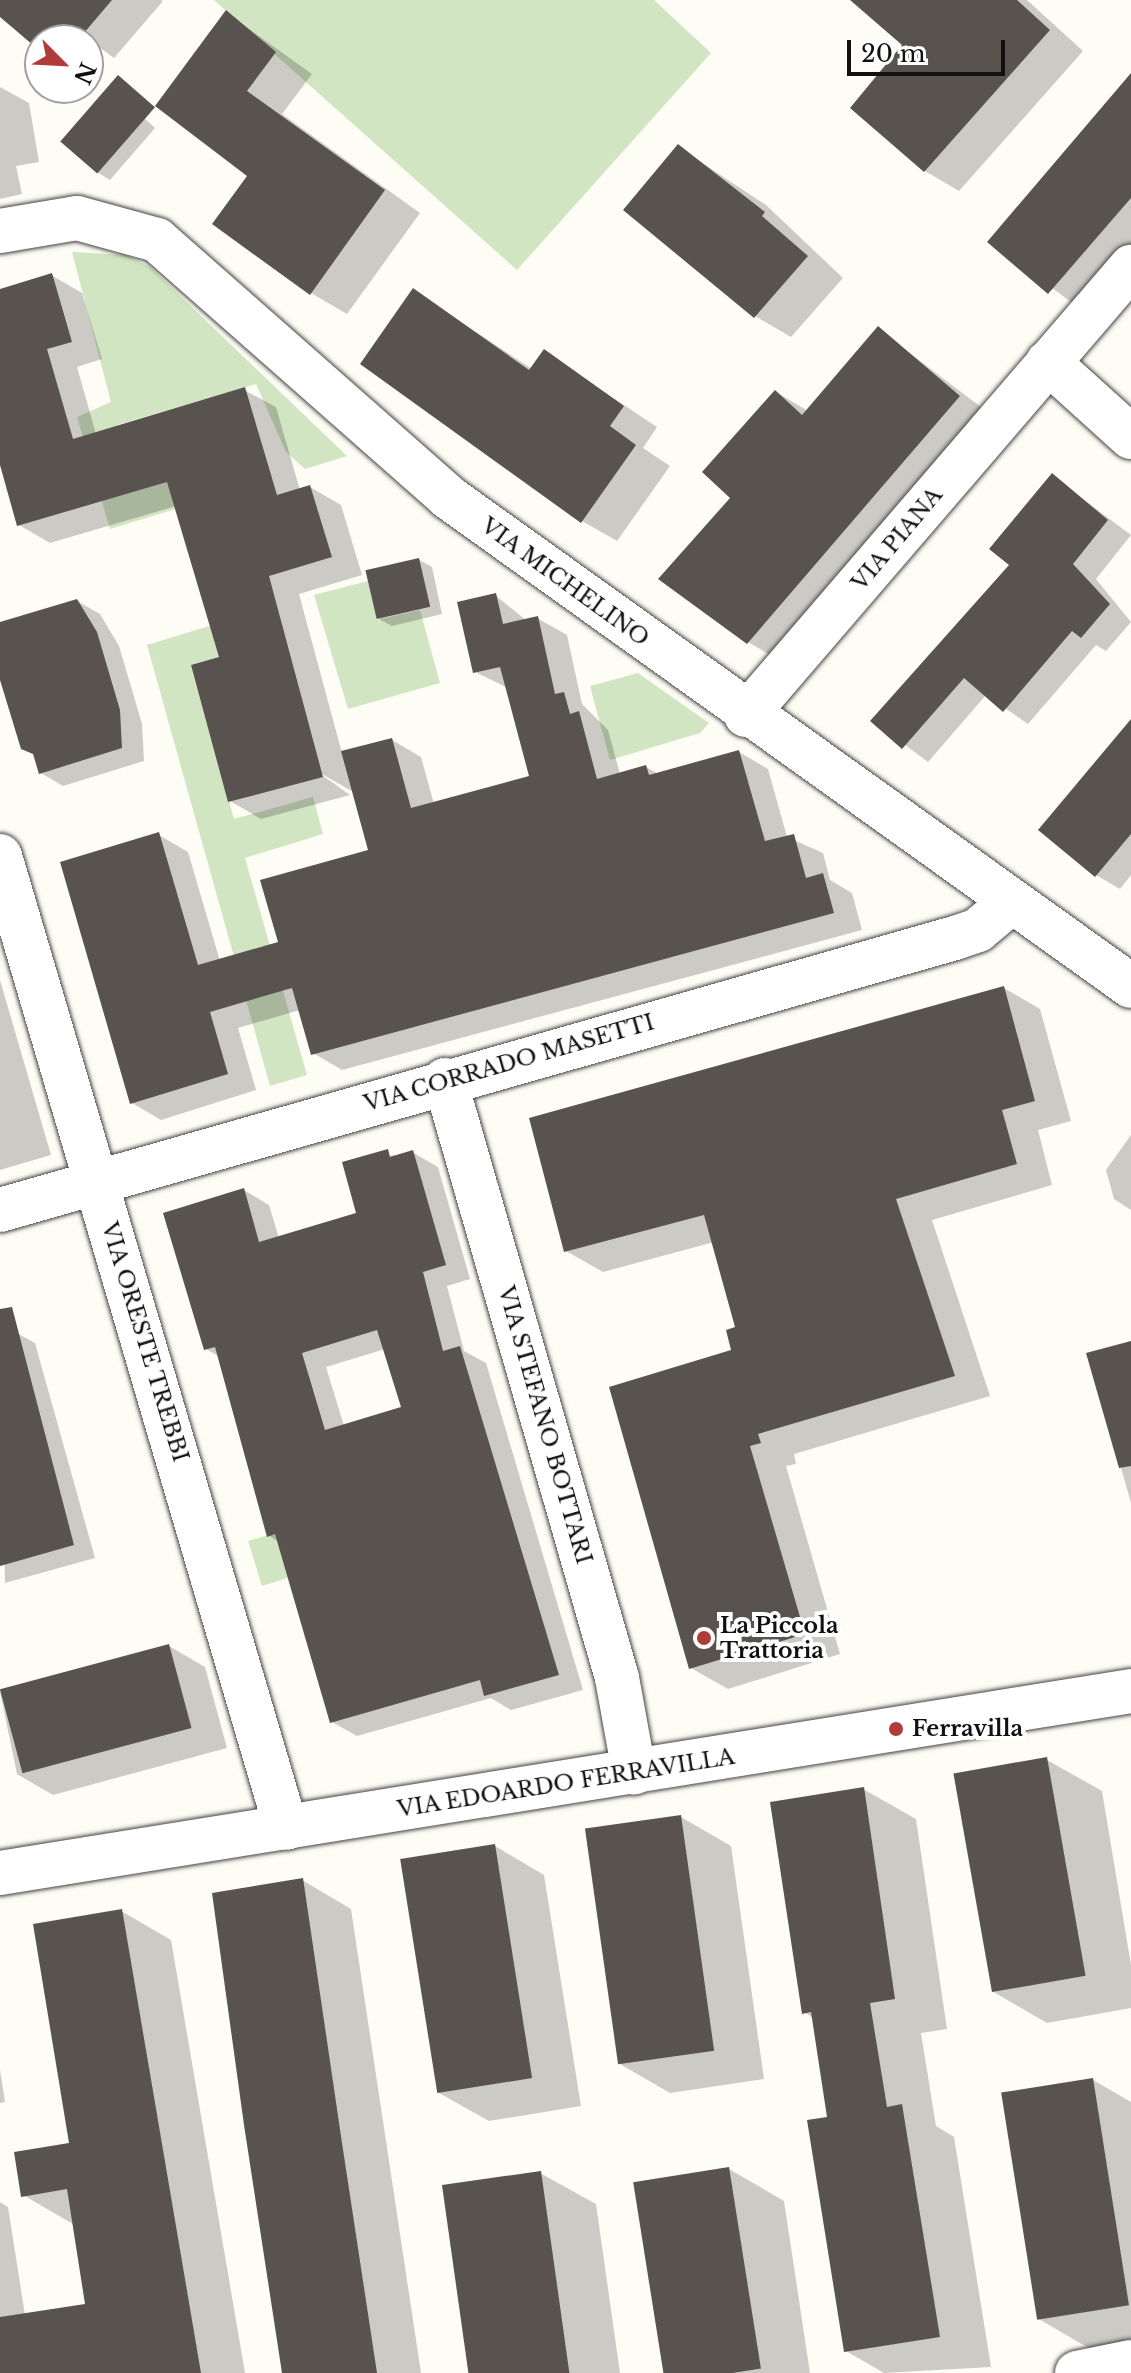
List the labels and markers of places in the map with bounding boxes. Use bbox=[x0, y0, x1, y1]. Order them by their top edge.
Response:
place label: La Piccola Trattoria bbox=[720, 1612, 839, 1664]
marker: La Piccola Trattoria bbox=[695, 1629, 713, 1647]
place label: Ferravilla bbox=[912, 1716, 1023, 1742]
marker: Ferravilla bbox=[887, 1720, 905, 1738]

